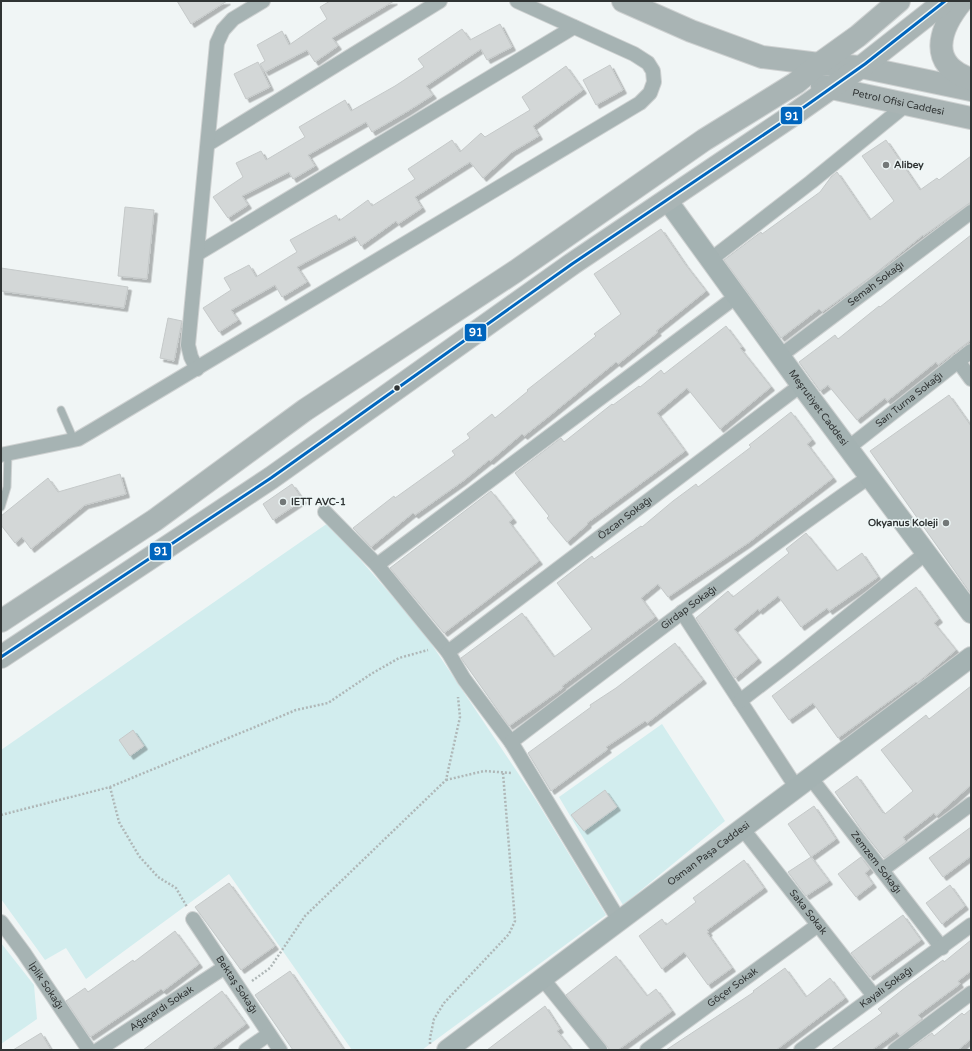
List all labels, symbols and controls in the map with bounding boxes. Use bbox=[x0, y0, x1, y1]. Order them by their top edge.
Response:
street label: Petrol Ofisi Caddesi bbox=[851, 87, 945, 118]
line badge: 91 bbox=[780, 106, 803, 125]
text: 91 bbox=[785, 110, 799, 123]
place label: Alibey bbox=[894, 159, 924, 171]
marker: Alibey bbox=[881, 160, 891, 170]
street label: Semah Sokağı bbox=[845, 259, 906, 309]
line badge: 91 bbox=[464, 323, 487, 342]
text: 91 bbox=[469, 326, 483, 339]
street label: Meşrutiyet Caddesi bbox=[786, 367, 850, 448]
street label: Sarı Turna Sokağı bbox=[873, 369, 945, 430]
unlabelled marker bbox=[392, 383, 402, 393]
street label: Özcan Sokağı bbox=[596, 494, 655, 542]
place label: IETT AVC-1 bbox=[291, 496, 346, 508]
marker: IETT AVC-1 bbox=[278, 497, 288, 507]
place label: Okyanus Koleji bbox=[868, 517, 938, 529]
marker: Okyanus Koleji bbox=[941, 518, 951, 528]
line badge: 91 bbox=[149, 542, 172, 561]
text: 91 bbox=[154, 545, 168, 558]
street label: Girdap Sokağı bbox=[658, 583, 719, 632]
street label: Osman Paşa Caddesi bbox=[665, 819, 752, 889]
street label: Zemzem Sokağı bbox=[848, 829, 904, 896]
street label: Saka Sokak bbox=[787, 887, 830, 938]
street label: Bektaş Sokağı bbox=[213, 954, 260, 1016]
street label: İplik Sokağı bbox=[26, 960, 66, 1012]
street label: Kayalı Sokağı bbox=[858, 964, 915, 1011]
street label: Göçer Sokak bbox=[705, 965, 761, 1010]
street label: Ağaçardı Sokak bbox=[127, 983, 196, 1034]

